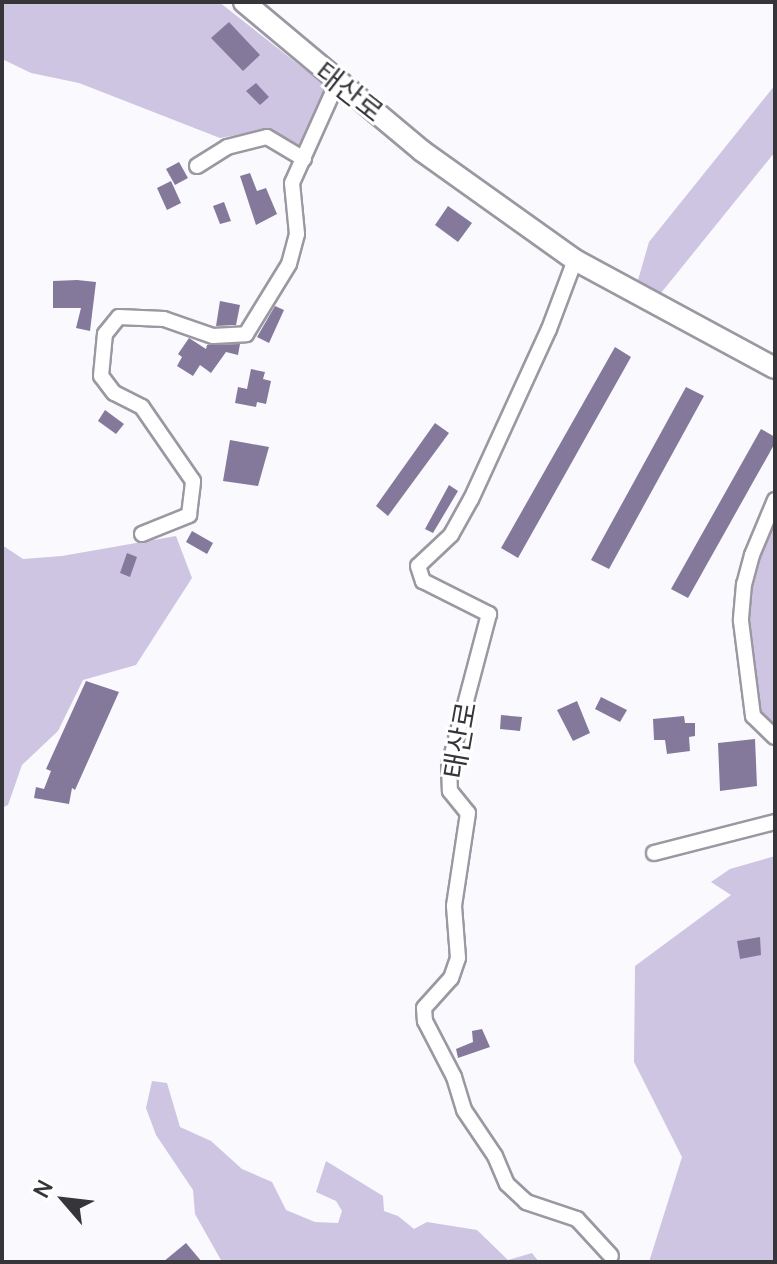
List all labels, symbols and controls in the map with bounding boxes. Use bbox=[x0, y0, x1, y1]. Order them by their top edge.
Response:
street label: 태산로 bbox=[309, 54, 391, 128]
street label: 태산로 bbox=[436, 699, 482, 781]
north arrow bbox=[24, 1160, 104, 1240]
text: N bbox=[26, 1175, 60, 1203]

